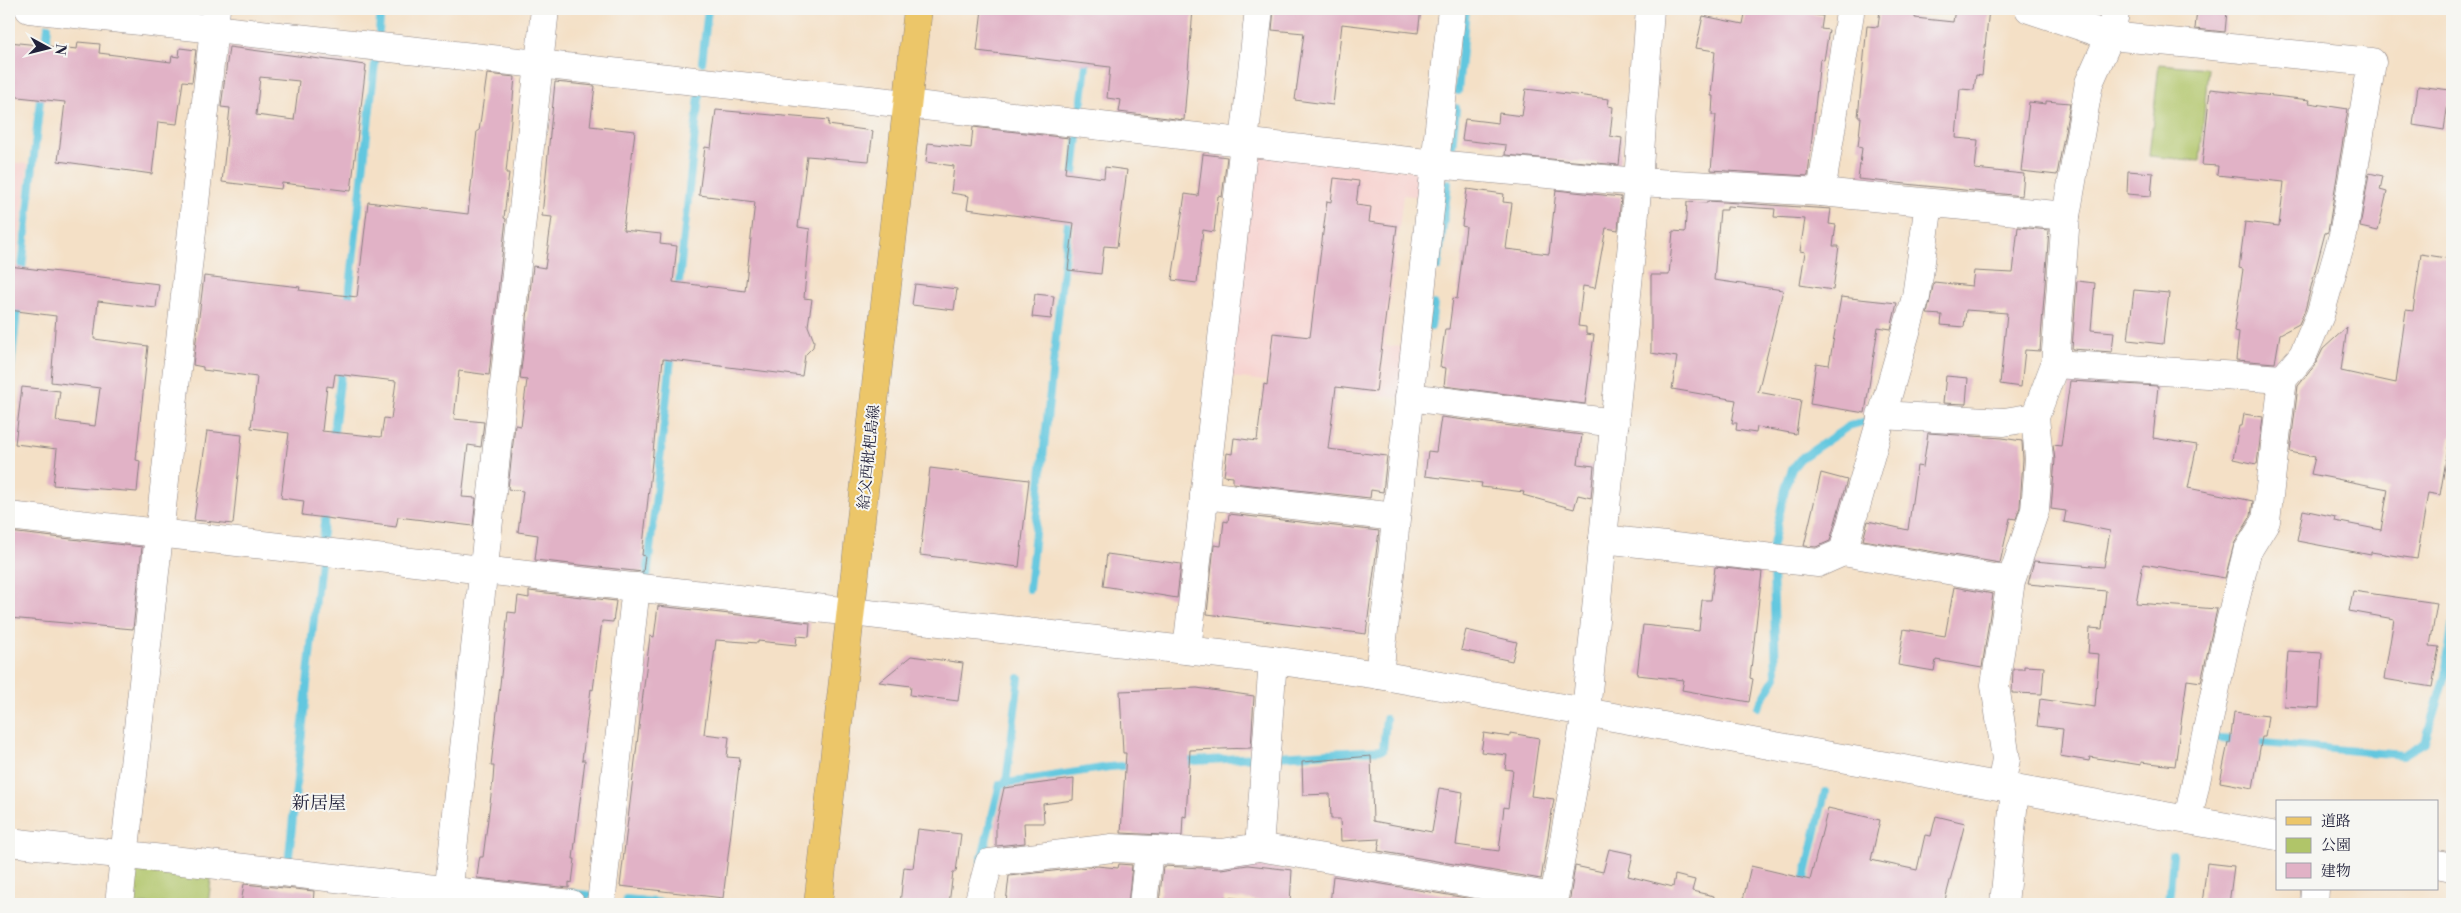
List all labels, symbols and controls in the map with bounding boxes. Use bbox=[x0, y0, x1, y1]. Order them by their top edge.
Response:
north arrow bbox=[22, 22, 72, 72]
text: N bbox=[50, 43, 70, 56]
street label: 給父西枇杷島線 bbox=[854, 404, 884, 510]
district label: 新居屋 bbox=[292, 792, 346, 815]
legend bbox=[2276, 800, 2438, 890]
text: 道路 bbox=[2321, 812, 2351, 831]
text: 公園 bbox=[2321, 836, 2351, 855]
text: 建物 bbox=[2321, 862, 2351, 881]

